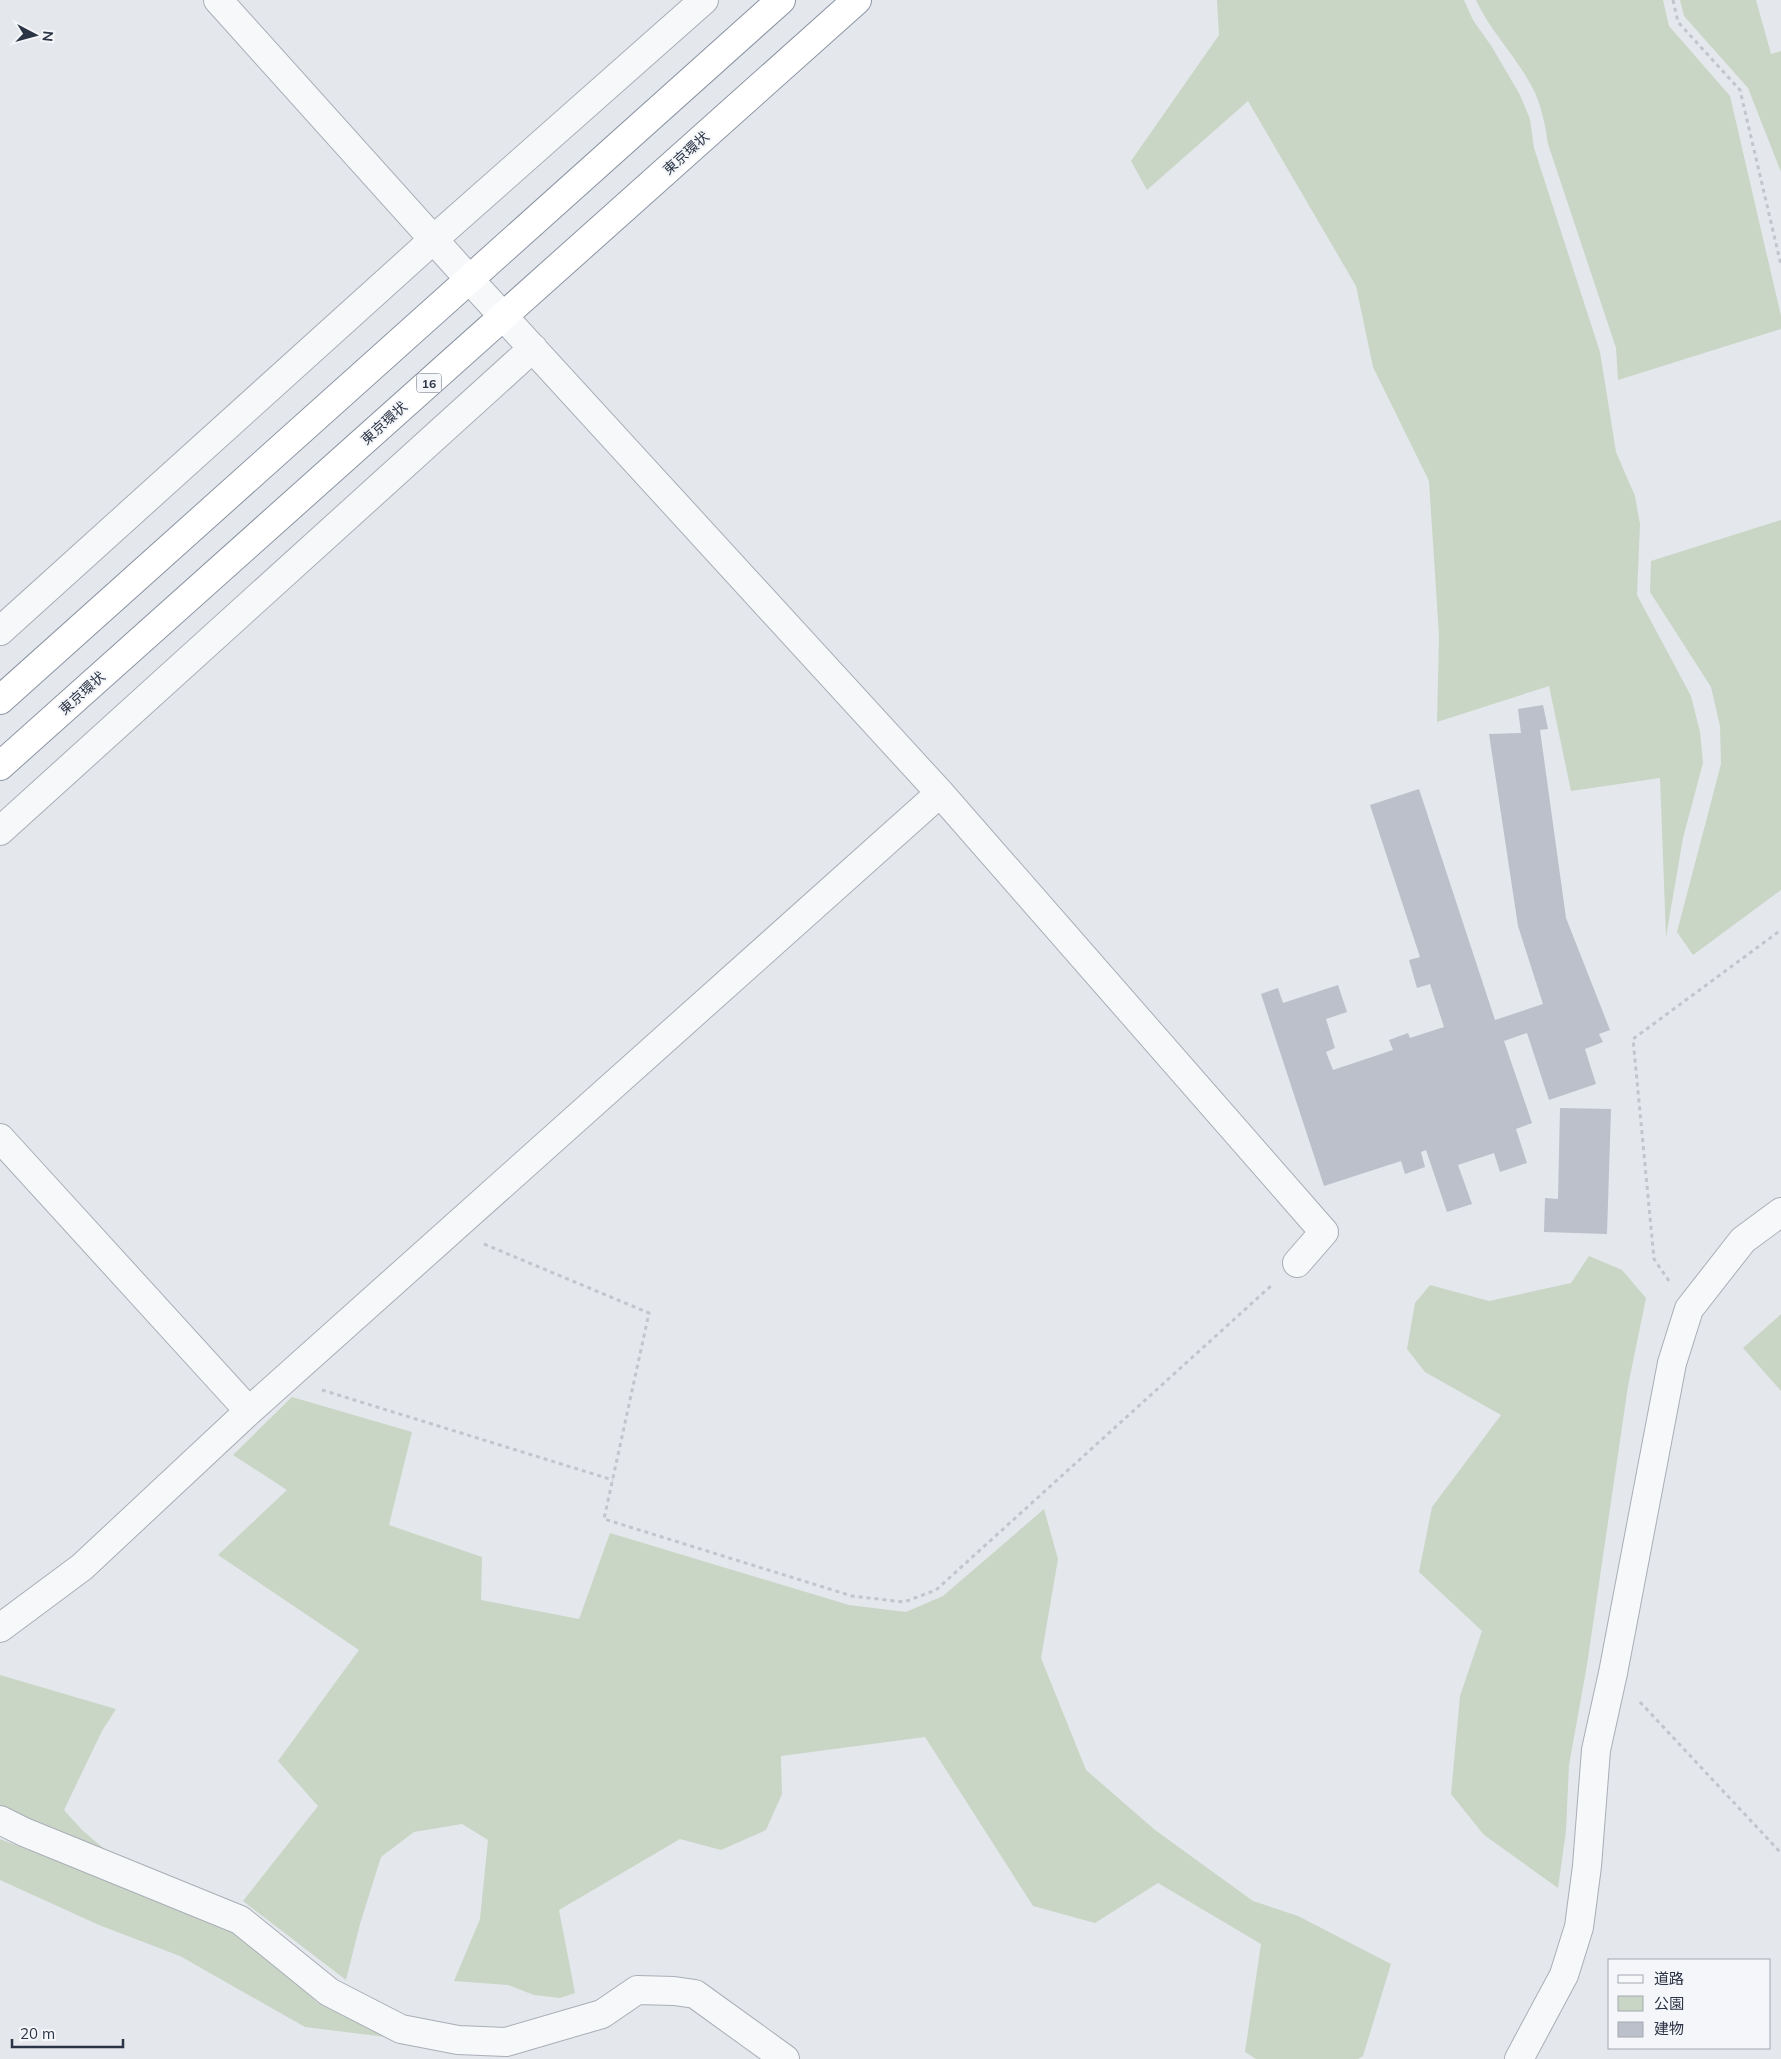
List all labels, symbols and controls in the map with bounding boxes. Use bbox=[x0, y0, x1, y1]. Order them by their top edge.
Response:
north arrow bbox=[10, 10, 60, 60]
text: N bbox=[38, 30, 57, 43]
street label: 東京環状 bbox=[659, 128, 713, 178]
road number: 16 bbox=[416, 373, 442, 392]
street label: 東京環状 bbox=[357, 398, 411, 448]
street label: 東京環状 bbox=[55, 668, 109, 718]
legend bbox=[1608, 1959, 1771, 2049]
text: 道路 bbox=[1654, 1969, 1684, 1988]
text: 公園 bbox=[1654, 1994, 1684, 2013]
scale bar bbox=[12, 2016, 124, 2048]
text: 建物 bbox=[1654, 2019, 1684, 2038]
text: 20 m bbox=[20, 2024, 55, 2043]

